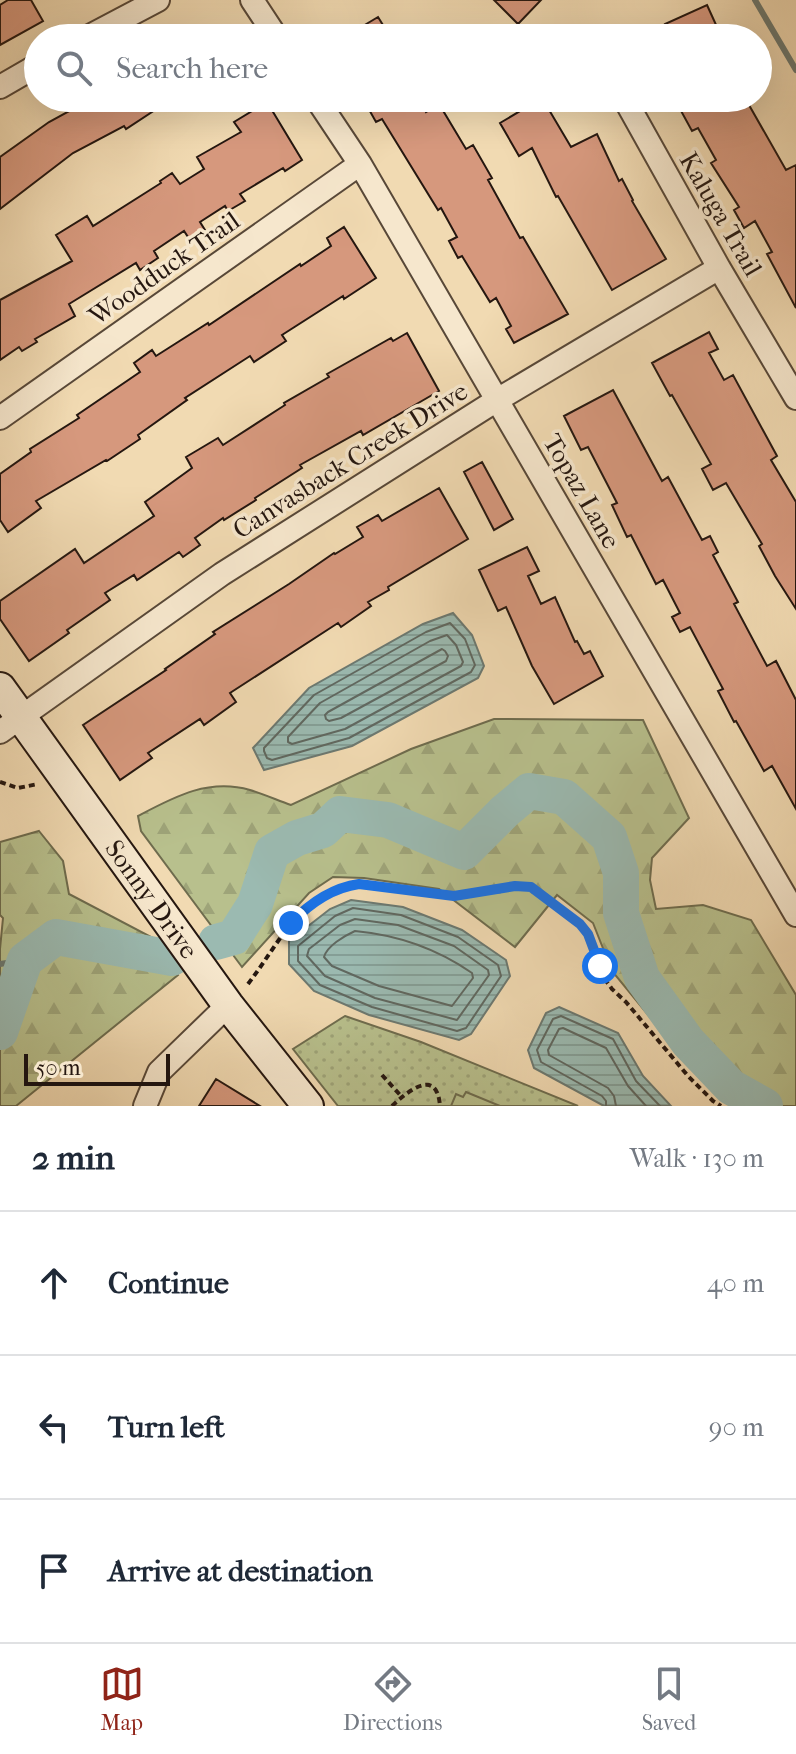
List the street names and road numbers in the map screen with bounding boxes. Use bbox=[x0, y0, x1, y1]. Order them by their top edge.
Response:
street label: Kaluga Trail bbox=[673, 147, 769, 282]
street label: Woodduck Trail bbox=[82, 205, 246, 332]
street label: Canvasback Creek Drive bbox=[227, 375, 473, 545]
street label: Topaz Lane bbox=[536, 428, 627, 554]
street label: Sonny Drive bbox=[98, 834, 205, 965]

